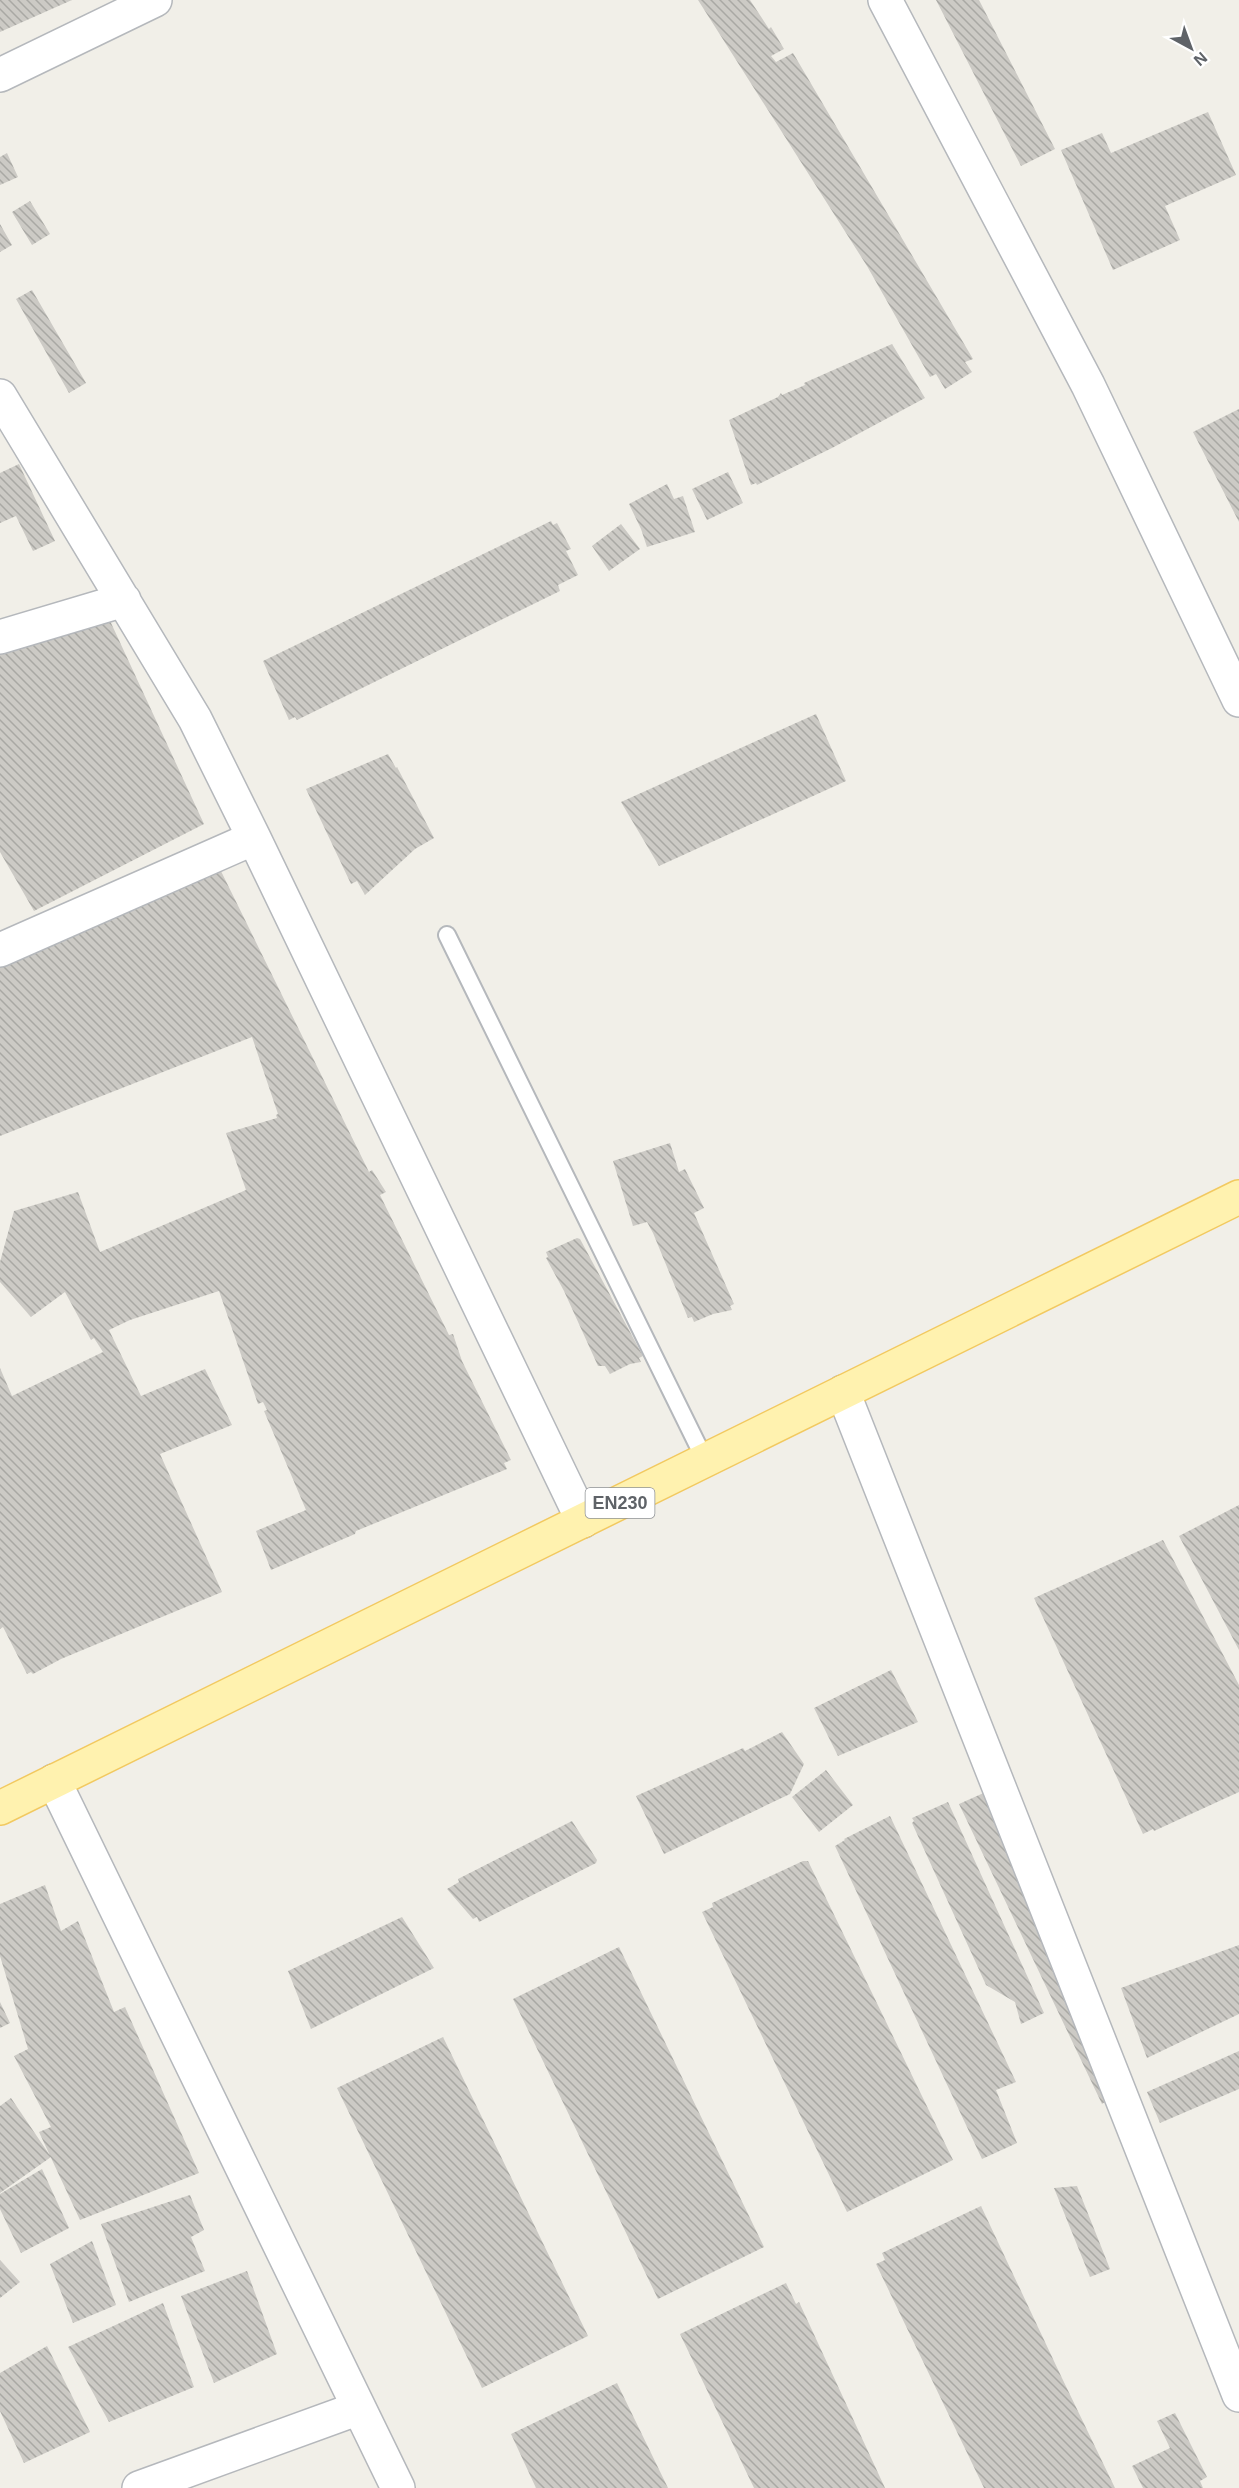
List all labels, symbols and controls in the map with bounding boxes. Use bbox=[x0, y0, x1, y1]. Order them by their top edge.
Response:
north arrow bbox=[1161, 18, 1221, 78]
text: N bbox=[1191, 49, 1210, 69]
road number: EN230 bbox=[586, 1488, 654, 1518]

